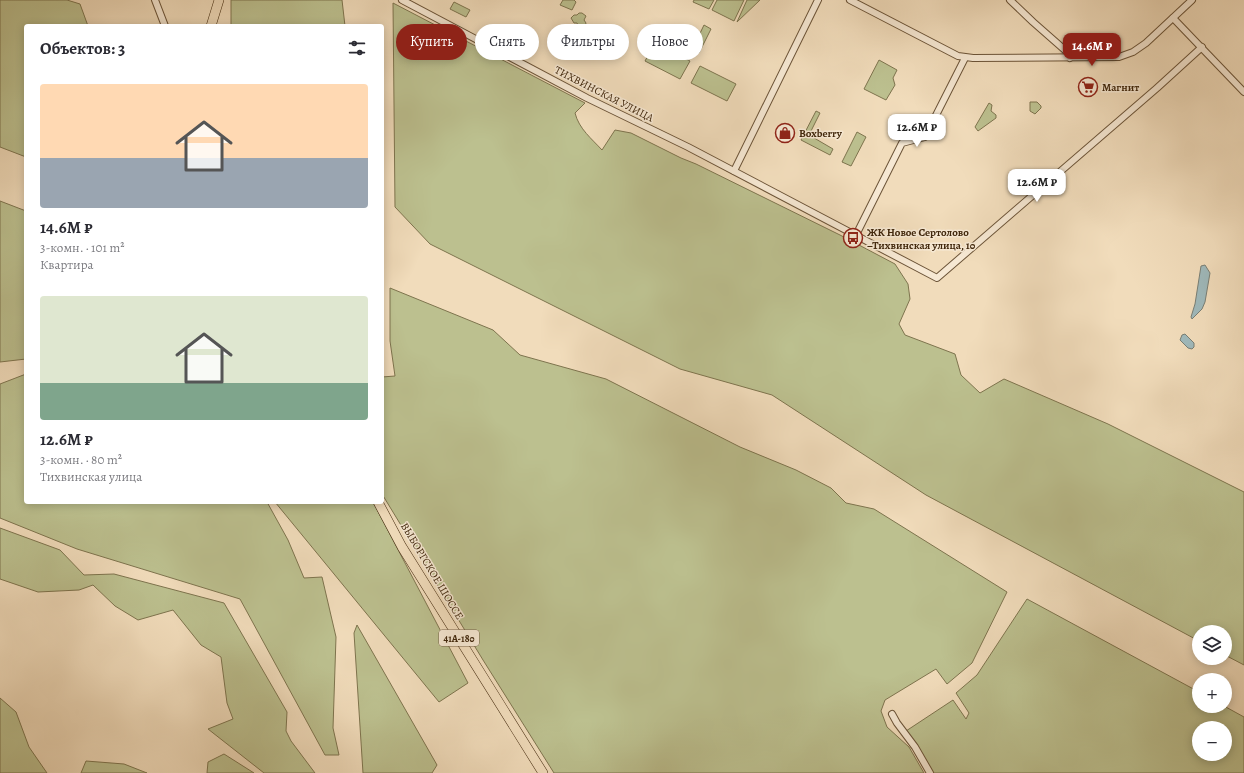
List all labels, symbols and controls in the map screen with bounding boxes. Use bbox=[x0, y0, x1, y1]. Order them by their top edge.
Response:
chip: Купить bbox=[396, 24, 467, 60]
chip: Снять bbox=[475, 24, 539, 60]
chip: Фильтры bbox=[547, 24, 629, 60]
chip: Новое bbox=[637, 24, 703, 60]
pin: 14.6M ₽ bbox=[1055, 33, 1129, 67]
text: Объектов: 3 bbox=[40, 37, 125, 60]
icon: filters bbox=[346, 37, 368, 59]
text: 14.6M ₽ bbox=[1072, 37, 1112, 54]
street label: ТИХВИНСКАЯ УЛИЦА bbox=[552, 62, 657, 126]
supermarket icon: Магнит bbox=[1077, 76, 1099, 98]
place label: Магнит bbox=[1102, 80, 1139, 95]
icon: home bbox=[168, 110, 240, 182]
pin: 12.6M ₽ bbox=[880, 114, 954, 148]
text: 12.6M ₽ bbox=[897, 118, 937, 135]
shop icon: Boxberry bbox=[774, 122, 796, 144]
place label: Boxberry bbox=[799, 126, 843, 141]
pin: 12.6M ₽ bbox=[1000, 169, 1074, 203]
text: 12.6M ₽ bbox=[1017, 173, 1057, 190]
text: 14.6M ₽ bbox=[40, 216, 93, 239]
place label: ЖК Новое Сертолово –Тихвинская улица, 10 bbox=[867, 225, 976, 253]
bus stop icon: ЖК Новое Сертолово –Тихвинская улица, 10 bbox=[842, 227, 864, 249]
text: 3-комн. · 101 m² bbox=[40, 239, 125, 256]
text: Квартира bbox=[40, 256, 94, 273]
icon: home bbox=[168, 322, 240, 394]
text: 12.6M ₽ bbox=[40, 428, 93, 451]
text: 3-комн. · 80 m² bbox=[40, 451, 122, 468]
text: Тихвинская улица bbox=[40, 468, 142, 485]
street label: ВЫБОРГСКОЕ ШОССЕ bbox=[397, 520, 467, 622]
map controls bbox=[1192, 625, 1232, 761]
button: layers bbox=[1192, 625, 1232, 665]
road number: 41А-180 bbox=[439, 630, 479, 646]
button: + bbox=[1192, 673, 1232, 713]
button: − bbox=[1192, 721, 1232, 761]

